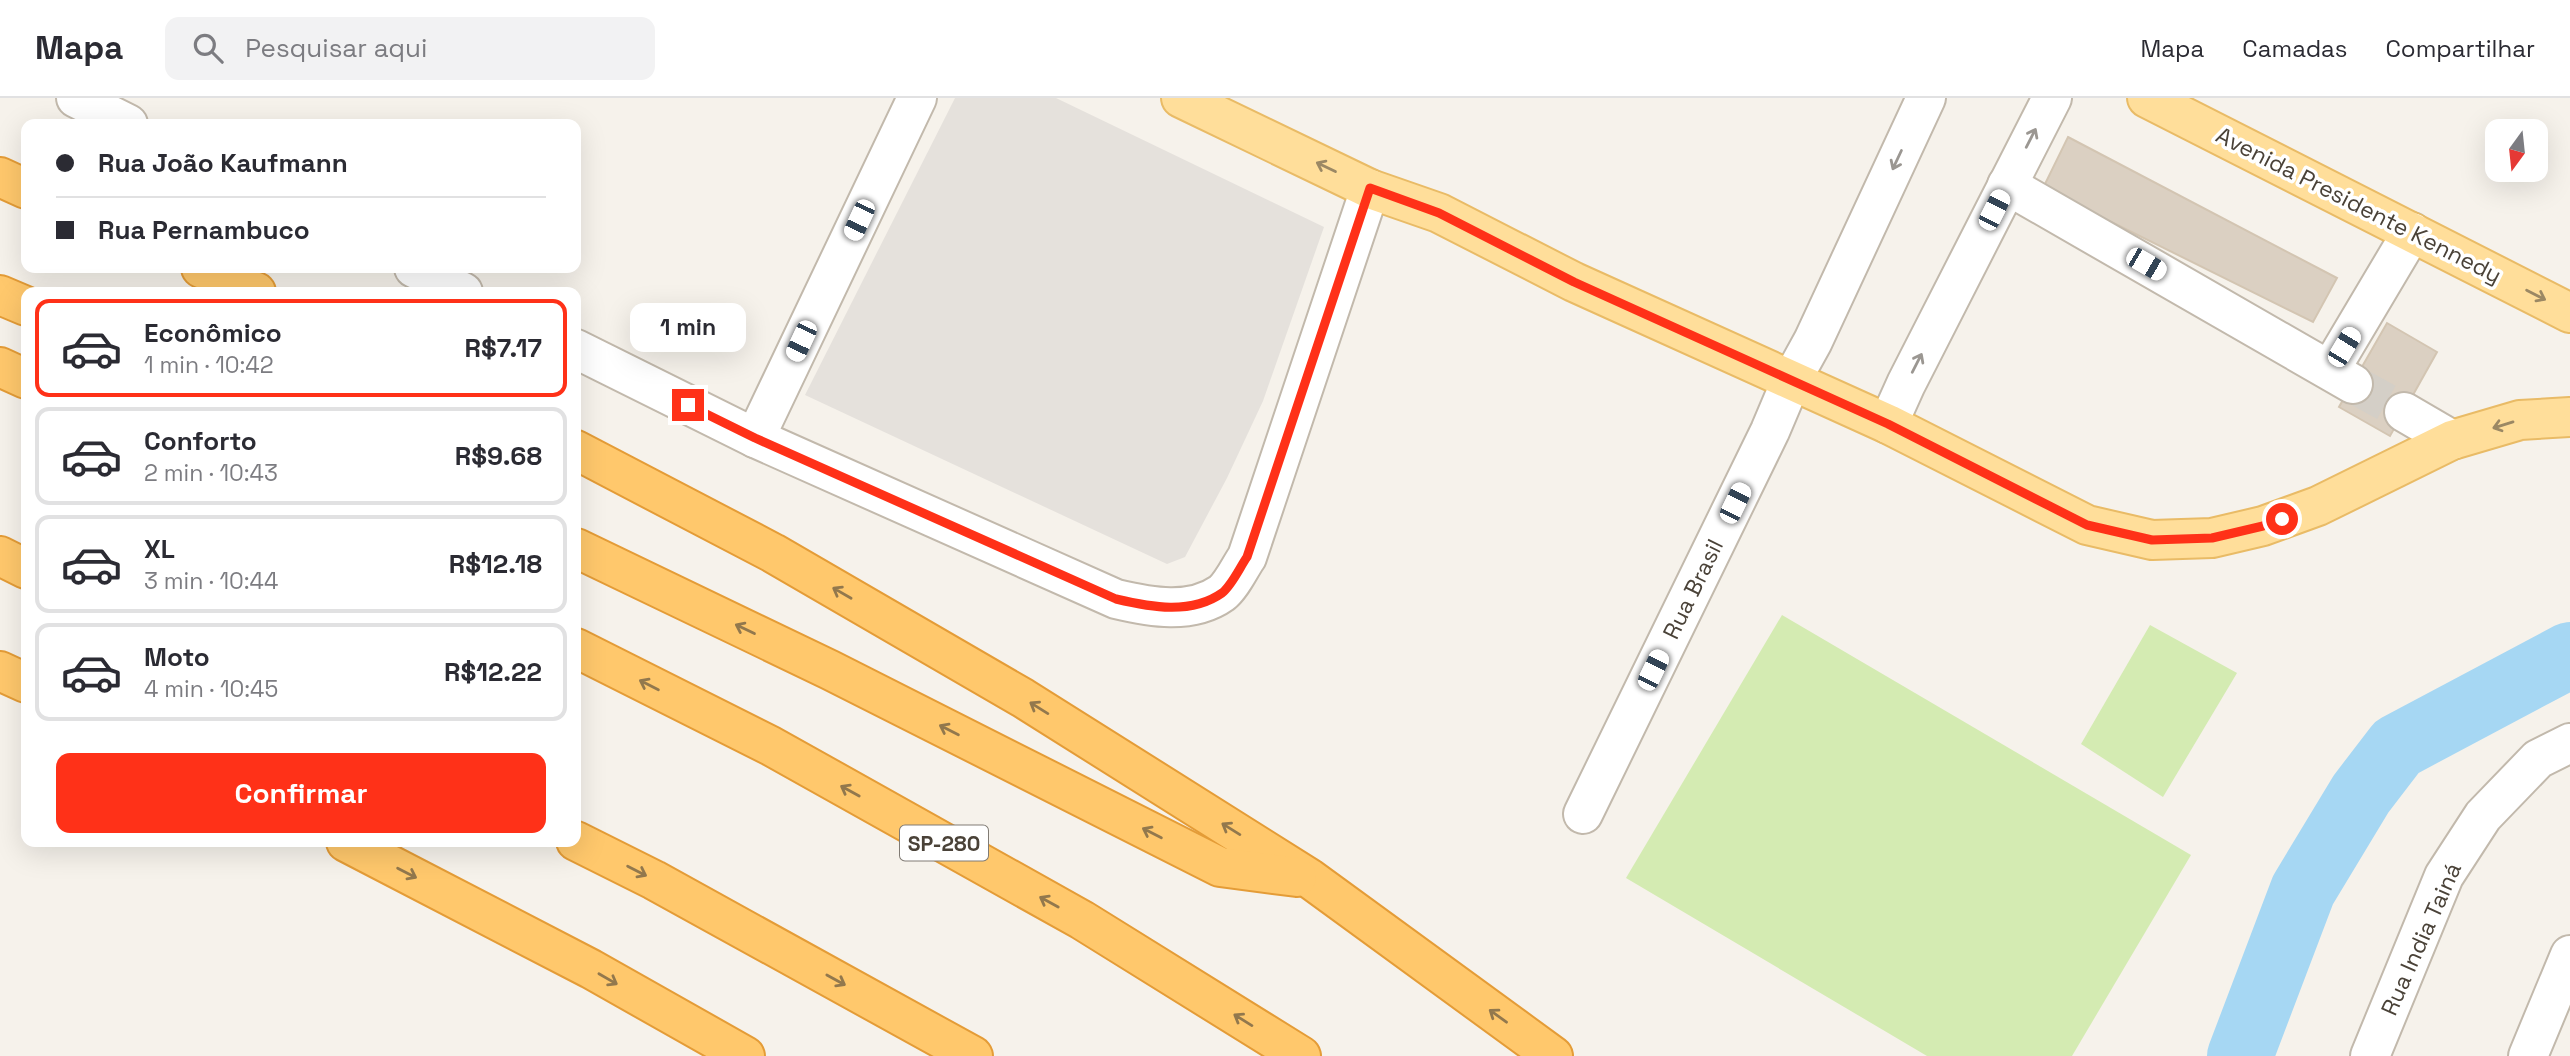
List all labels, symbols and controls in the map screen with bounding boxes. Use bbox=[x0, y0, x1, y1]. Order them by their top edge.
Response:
search box bbox=[165, 17, 655, 80]
text: Mapa bbox=[35, 27, 123, 69]
icon: search bbox=[189, 29, 227, 67]
text: Pesquisar aqui bbox=[245, 31, 427, 65]
text: Mapa bbox=[2140, 33, 2204, 64]
text: Camadas bbox=[2242, 33, 2347, 64]
text: Compartilhar bbox=[2385, 33, 2535, 64]
north arrow bbox=[2485, 119, 2548, 182]
map controls bbox=[2485, 119, 2548, 182]
street label: Avenida Presidente Kennedy bbox=[2211, 120, 2507, 290]
one-way arrow bbox=[2025, 128, 2039, 149]
text: Rua João Kaufmann bbox=[98, 146, 348, 180]
one-way arrow bbox=[1890, 149, 1904, 170]
one-way arrow bbox=[1316, 160, 1337, 174]
car bbox=[1976, 187, 2013, 233]
car bbox=[841, 197, 878, 243]
text: Rua Pernambuco bbox=[98, 213, 310, 247]
car bbox=[2123, 244, 2170, 284]
one-way arrow bbox=[2525, 289, 2546, 303]
callout: 1 min bbox=[630, 303, 746, 352]
text: 1 min bbox=[660, 312, 716, 342]
text: Econômico bbox=[144, 316, 282, 350]
icon: car bbox=[60, 317, 123, 380]
car bbox=[783, 318, 820, 364]
car bbox=[2325, 324, 2364, 370]
text: R$7.17 bbox=[465, 331, 542, 365]
text: 1 min · 10:42 bbox=[144, 350, 274, 380]
one-way arrow bbox=[1911, 353, 1925, 373]
route end bbox=[672, 389, 704, 421]
one-way arrow bbox=[2492, 420, 2514, 432]
text: Conforto bbox=[144, 424, 257, 458]
icon: car bbox=[60, 425, 123, 488]
text: R$9.68 bbox=[455, 439, 542, 473]
text: 2 min · 10:43 bbox=[144, 458, 278, 488]
car bbox=[1717, 480, 1754, 526]
route start bbox=[2266, 503, 2298, 535]
text: XL bbox=[144, 532, 175, 566]
icon: car bbox=[60, 533, 123, 596]
street label: Rua Brasil bbox=[1656, 534, 1730, 644]
text: R$12.18 bbox=[449, 547, 542, 581]
text: 3 min · 10:44 bbox=[144, 566, 278, 596]
one-way arrow bbox=[833, 586, 853, 600]
one-way arrow bbox=[735, 622, 756, 636]
text: Moto bbox=[144, 640, 210, 674]
icon: car bbox=[60, 641, 123, 704]
car bbox=[1635, 647, 1672, 693]
text: R$12.22 bbox=[444, 655, 542, 689]
text: 4 min · 10:45 bbox=[144, 674, 278, 704]
one-way arrow bbox=[639, 677, 660, 691]
one-way arrow bbox=[1029, 701, 1049, 715]
one-way arrow bbox=[939, 723, 960, 737]
button: Confirmar bbox=[56, 753, 546, 833]
one-way arrow bbox=[841, 784, 861, 798]
one-way arrow bbox=[1222, 822, 1242, 836]
one-way arrow bbox=[1142, 825, 1163, 839]
road number: SP-280 bbox=[900, 826, 988, 860]
street label: Rua India Tainá bbox=[2374, 858, 2468, 1020]
one-way arrow bbox=[626, 865, 647, 879]
one-way arrow bbox=[396, 867, 417, 881]
one-way arrow bbox=[1039, 895, 1060, 908]
one-way arrow bbox=[598, 972, 618, 986]
one-way arrow bbox=[826, 973, 846, 987]
one-way arrow bbox=[1489, 1009, 1508, 1023]
one-way arrow bbox=[1234, 1013, 1254, 1027]

